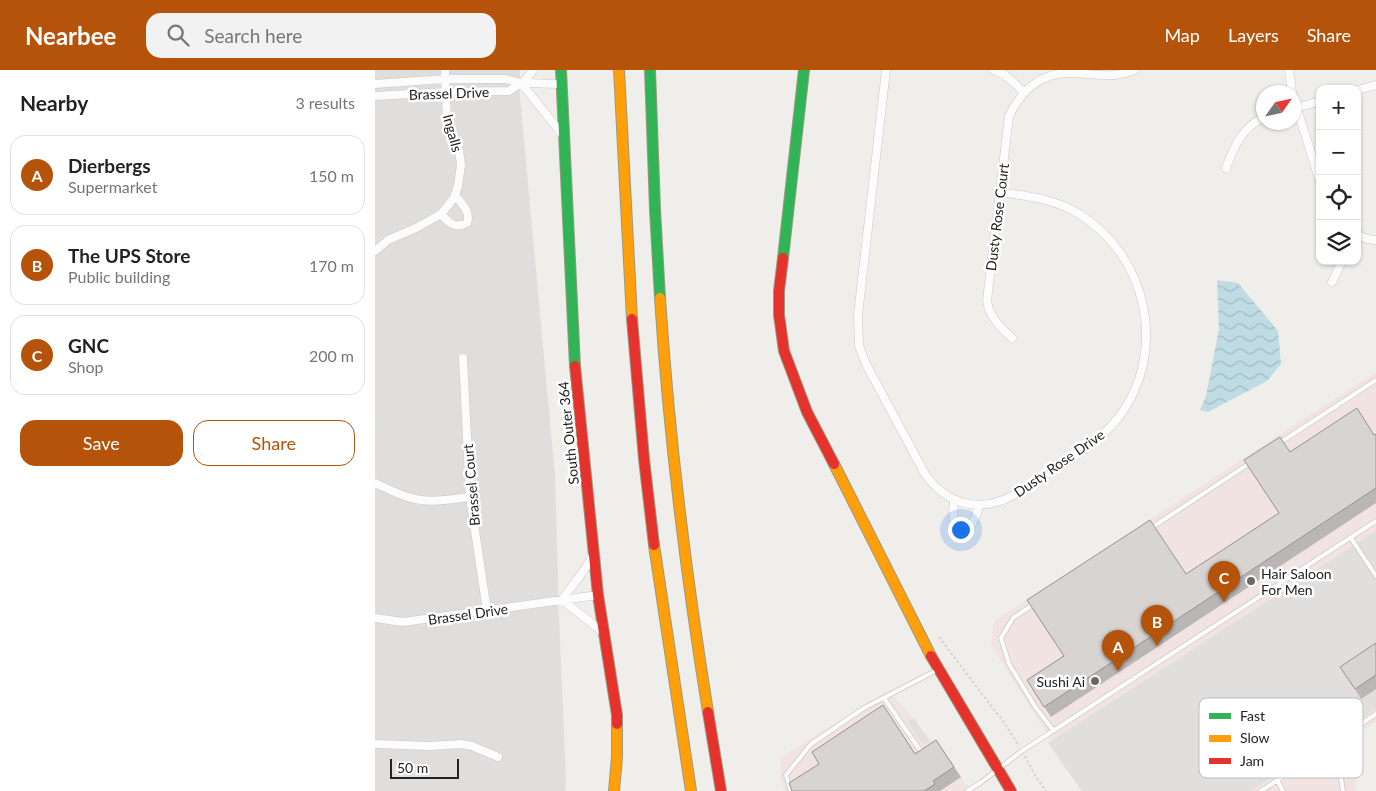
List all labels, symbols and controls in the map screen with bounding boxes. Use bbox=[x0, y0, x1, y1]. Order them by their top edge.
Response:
search box bbox=[146, 13, 496, 58]
text: Nearbee bbox=[25, 21, 116, 50]
icon: search bbox=[164, 21, 192, 49]
text: Search here bbox=[204, 24, 302, 47]
text: Map bbox=[1164, 24, 1200, 46]
text: Layers bbox=[1228, 24, 1279, 46]
text: Share bbox=[1307, 24, 1351, 46]
street label: Brassel Drive bbox=[408, 83, 490, 103]
north arrow bbox=[1256, 85, 1301, 130]
map controls bbox=[1316, 85, 1361, 265]
button: + bbox=[1316, 85, 1361, 130]
text: Nearby bbox=[20, 90, 88, 115]
text: 3 results bbox=[295, 93, 355, 112]
street label: Ingalls bbox=[440, 112, 466, 154]
button: − bbox=[1316, 130, 1361, 175]
text: Dierbergs bbox=[68, 154, 151, 177]
street label: Dusty Rose Court bbox=[982, 162, 1012, 272]
text: A bbox=[31, 166, 43, 185]
text: 150 m bbox=[309, 166, 354, 185]
button: locate bbox=[1316, 175, 1361, 220]
text: Supermarket bbox=[68, 177, 157, 196]
button: layers bbox=[1316, 220, 1361, 265]
text: The UPS Store bbox=[68, 244, 190, 267]
text: B bbox=[32, 256, 42, 275]
text: 170 m bbox=[309, 256, 354, 275]
text: Public building bbox=[68, 267, 170, 286]
text: GNC bbox=[68, 334, 109, 357]
text: C bbox=[32, 346, 42, 365]
text: 200 m bbox=[309, 346, 354, 365]
text: Shop bbox=[68, 357, 104, 376]
street label: South Outer 364 bbox=[554, 381, 582, 485]
button: Save bbox=[20, 420, 183, 466]
button: Share bbox=[193, 420, 355, 466]
street label: Dusty Rose Drive bbox=[1010, 425, 1108, 501]
street label: Brassel Court bbox=[459, 443, 483, 527]
your location bbox=[948, 517, 974, 543]
pin: C bbox=[1208, 561, 1240, 602]
place label: Hair Saloon For Men bbox=[1261, 565, 1332, 598]
marker: Hair Saloon For Men bbox=[1245, 575, 1257, 587]
street label: Brassel Drive bbox=[427, 600, 509, 628]
pin: B bbox=[1141, 605, 1173, 646]
pin: A bbox=[1102, 630, 1134, 671]
place label: Sushi Ai bbox=[1037, 673, 1085, 690]
marker: Sushi Ai bbox=[1089, 675, 1101, 687]
legend bbox=[1199, 698, 1363, 778]
text: Fast bbox=[1240, 707, 1265, 724]
text: Slow bbox=[1240, 729, 1270, 746]
text: Jam bbox=[1240, 752, 1264, 769]
scale bar bbox=[390, 756, 459, 779]
text: 50 m bbox=[397, 759, 428, 776]

